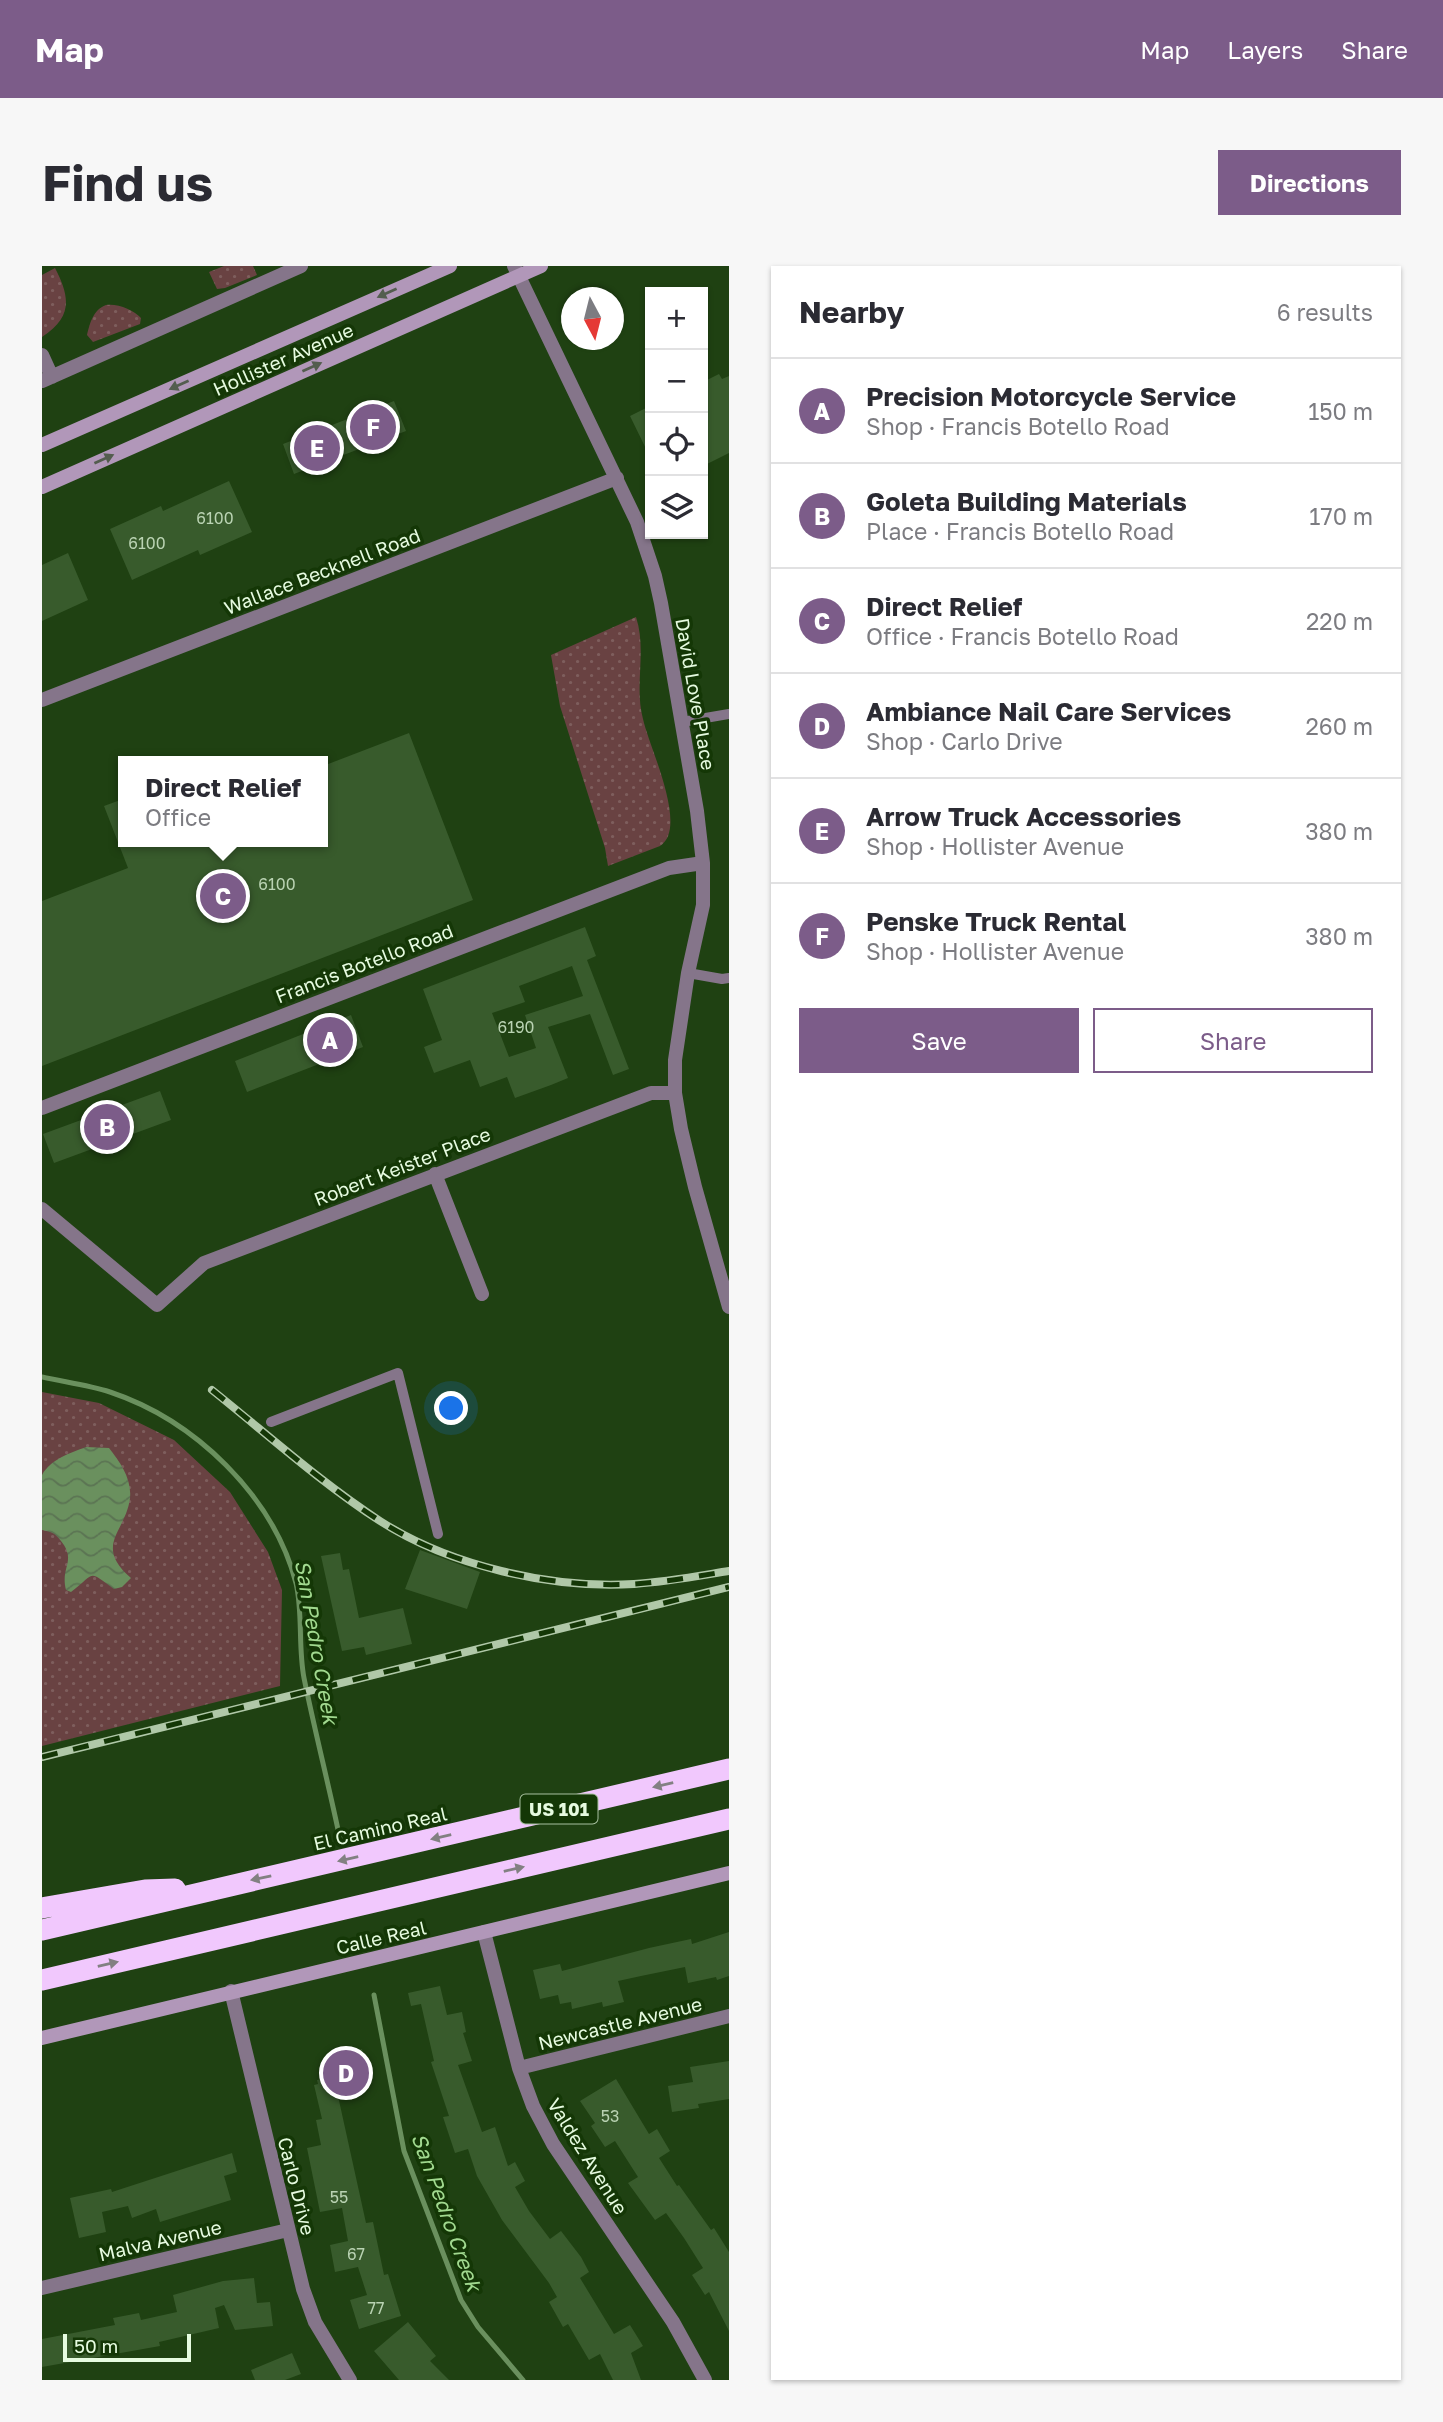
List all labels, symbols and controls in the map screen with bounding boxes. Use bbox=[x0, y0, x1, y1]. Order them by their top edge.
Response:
text: Map bbox=[35, 30, 104, 69]
text: Map bbox=[1140, 35, 1189, 64]
text: Layers bbox=[1227, 35, 1303, 64]
text: Share bbox=[1341, 35, 1408, 64]
button: Directions bbox=[1218, 150, 1401, 215]
text: Find us bbox=[42, 153, 213, 212]
north arrow bbox=[561, 287, 624, 350]
map controls bbox=[645, 287, 708, 539]
button: + bbox=[645, 287, 708, 350]
one-way arrow bbox=[377, 288, 398, 299]
text: Nearby bbox=[799, 294, 904, 330]
text: 6 results bbox=[1277, 298, 1373, 326]
street label: Hollister Avenue bbox=[209, 318, 357, 400]
button: − bbox=[645, 350, 708, 413]
one-way arrow bbox=[302, 361, 323, 372]
one-way arrow bbox=[169, 379, 189, 391]
text: Precision Motorcycle Service bbox=[866, 381, 1236, 412]
text: A bbox=[814, 397, 830, 425]
text: 150 m bbox=[1308, 397, 1373, 425]
pin: F bbox=[350, 401, 396, 453]
text: Shop · Francis Botello Road bbox=[866, 412, 1170, 440]
button: locate bbox=[645, 413, 708, 476]
pin: E bbox=[294, 422, 340, 474]
one-way arrow bbox=[94, 453, 115, 464]
button: layers bbox=[645, 476, 708, 539]
text: Goleta Building Materials bbox=[866, 486, 1187, 517]
text: B bbox=[814, 502, 830, 530]
text: 170 m bbox=[1309, 502, 1373, 530]
house number: 6100 bbox=[196, 508, 234, 528]
text: Place · Francis Botello Road bbox=[866, 517, 1174, 545]
street label: Wallace Becknell Road bbox=[221, 523, 423, 619]
house number: 6100 bbox=[128, 533, 166, 553]
text: Direct Relief bbox=[866, 591, 1022, 622]
text: C bbox=[814, 607, 830, 635]
text: 220 m bbox=[1306, 607, 1373, 635]
street label: David Love Place bbox=[671, 616, 721, 772]
text: Office · Francis Botello Road bbox=[866, 622, 1179, 650]
text: Ambiance Nail Care Services bbox=[866, 696, 1231, 727]
text: D bbox=[814, 712, 830, 740]
text: 260 m bbox=[1305, 712, 1373, 740]
text: Shop · Carlo Drive bbox=[866, 727, 1063, 755]
popup bbox=[118, 756, 328, 847]
text: Direct Relief bbox=[145, 772, 301, 803]
text: Arrow Truck Accessories bbox=[866, 801, 1181, 832]
text: Office bbox=[145, 803, 211, 831]
text: E bbox=[815, 817, 829, 845]
text: 380 m bbox=[1305, 817, 1373, 845]
text: Shop · Hollister Avenue bbox=[866, 832, 1124, 860]
pin: C bbox=[200, 870, 246, 922]
house number: 6100 bbox=[258, 874, 296, 894]
text: Penske Truck Rental bbox=[866, 906, 1126, 937]
street label: Francis Botello Road bbox=[272, 918, 456, 1008]
text: F bbox=[815, 922, 829, 950]
text: 380 m bbox=[1305, 922, 1373, 950]
text: Shop · Hollister Avenue bbox=[866, 937, 1124, 965]
button: Save bbox=[799, 1008, 1079, 1073]
button: Share bbox=[1093, 1008, 1373, 1073]
pin: A bbox=[307, 1014, 353, 1066]
house number: 6190 bbox=[497, 1017, 535, 1037]
pin: B bbox=[84, 1101, 130, 1153]
street label: Robert Keister Place bbox=[310, 1122, 494, 1210]
your location bbox=[434, 1391, 468, 1425]
water label: San Pedro Creek bbox=[290, 1558, 345, 1728]
one-way arrow bbox=[651, 1780, 673, 1791]
road number: US 101 bbox=[520, 1794, 598, 1824]
street label: El Camino Real bbox=[311, 1801, 449, 1855]
one-way arrow bbox=[430, 1832, 452, 1843]
one-way arrow bbox=[337, 1854, 359, 1865]
one-way arrow bbox=[503, 1863, 525, 1874]
one-way arrow bbox=[250, 1873, 272, 1884]
street label: Calle Real bbox=[334, 1915, 428, 1959]
one-way arrow bbox=[97, 1958, 119, 1969]
street label: Newcastle Avenue bbox=[536, 1992, 704, 2054]
pin: D bbox=[323, 2047, 369, 2099]
street label: Valdez Avenue bbox=[543, 2094, 633, 2218]
house number: 53 bbox=[601, 2106, 619, 2126]
water label: San Pedro Creek bbox=[406, 2129, 488, 2297]
street label: Carlo Drive bbox=[274, 2135, 320, 2237]
house number: 55 bbox=[330, 2187, 348, 2207]
street label: Malva Avenue bbox=[96, 2215, 224, 2265]
house number: 67 bbox=[347, 2244, 365, 2264]
house number: 77 bbox=[368, 2298, 384, 2318]
scale bar bbox=[63, 2331, 191, 2363]
text: 50 m bbox=[74, 2334, 118, 2357]

